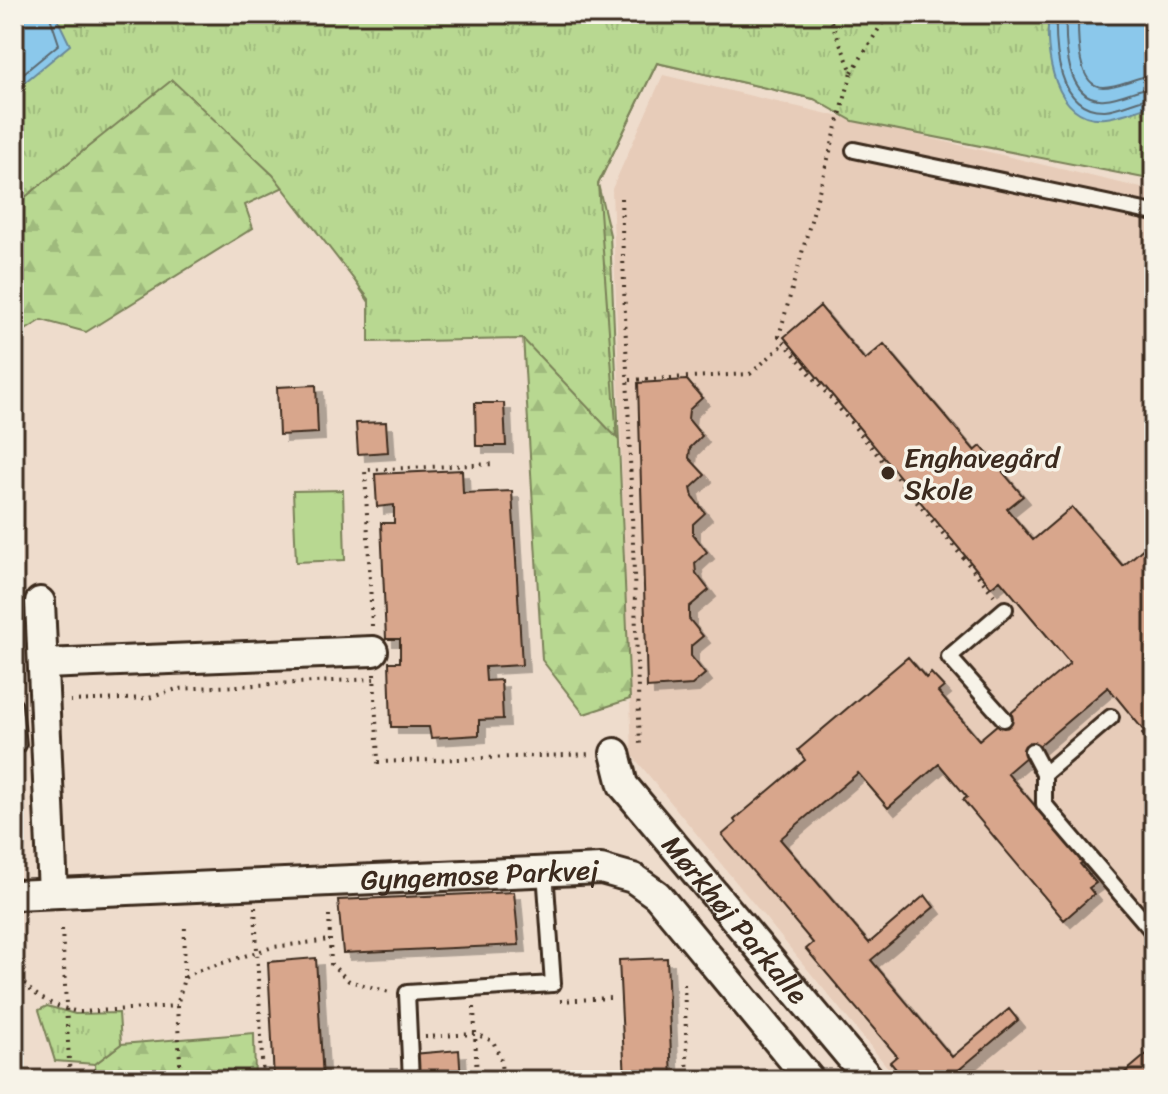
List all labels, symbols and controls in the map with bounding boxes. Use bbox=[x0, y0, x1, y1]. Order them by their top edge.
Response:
place label: Enghavegård Skole bbox=[904, 433, 1062, 514]
marker: Enghavegård Skole bbox=[879, 464, 897, 482]
street label: Mørkhøj Parkalle bbox=[649, 823, 821, 1016]
street label: Gyngemose Parkvej bbox=[360, 845, 600, 905]

